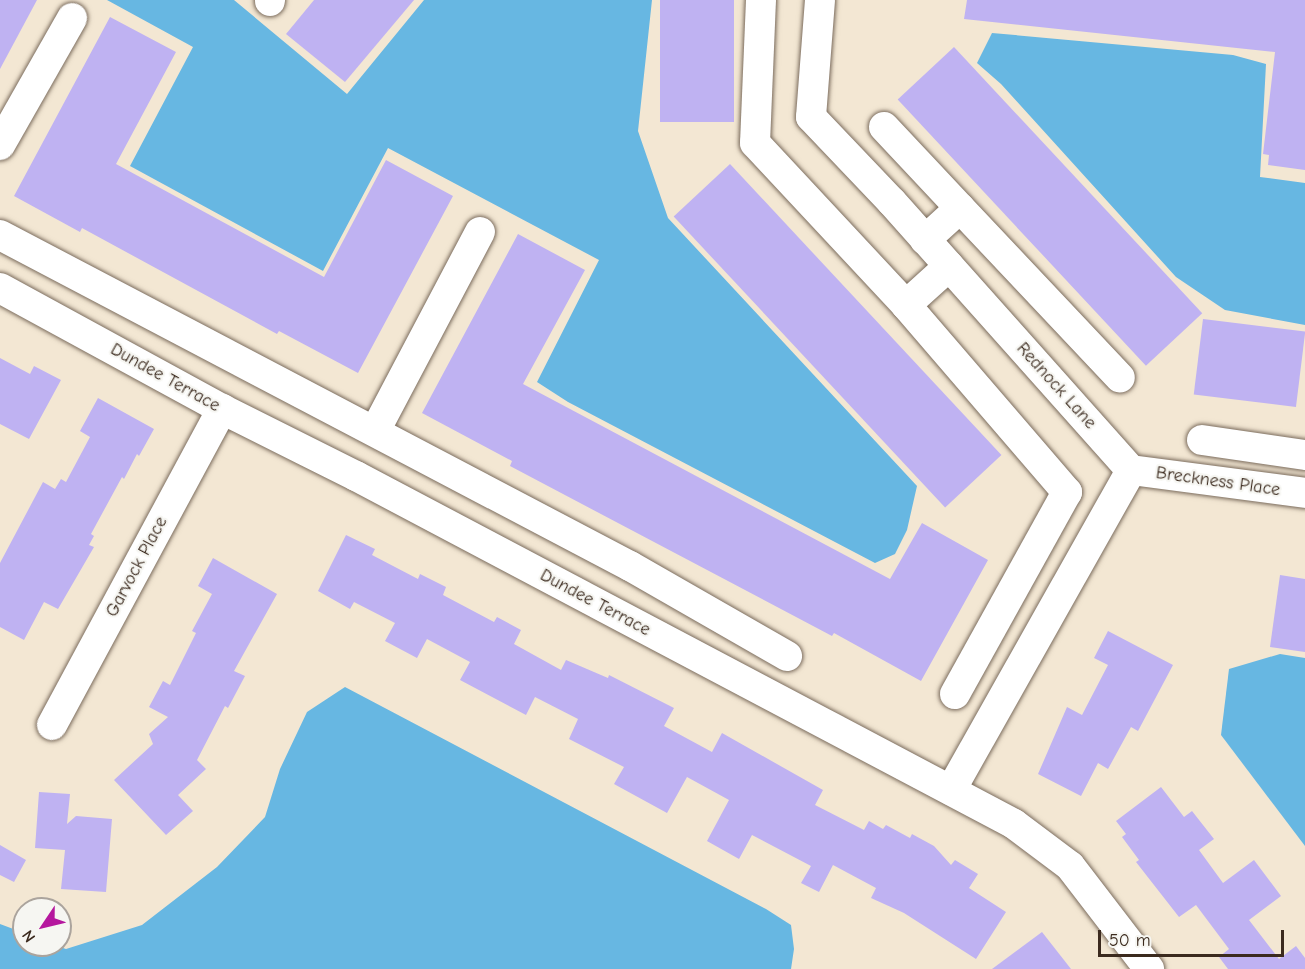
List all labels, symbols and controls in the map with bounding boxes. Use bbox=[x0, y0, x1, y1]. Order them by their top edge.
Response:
street label: Rednock Lane bbox=[1012, 338, 1100, 434]
street label: Dundee Terrace bbox=[106, 339, 224, 417]
street label: Breckness Place bbox=[1154, 463, 1282, 501]
street label: Garvock Place bbox=[102, 513, 172, 621]
street label: Dundee Terrace bbox=[536, 565, 654, 641]
north arrow bbox=[12, 897, 72, 957]
scale bar bbox=[1101, 918, 1287, 956]
text: N bbox=[19, 927, 39, 946]
text: 50 m bbox=[1109, 930, 1151, 951]

